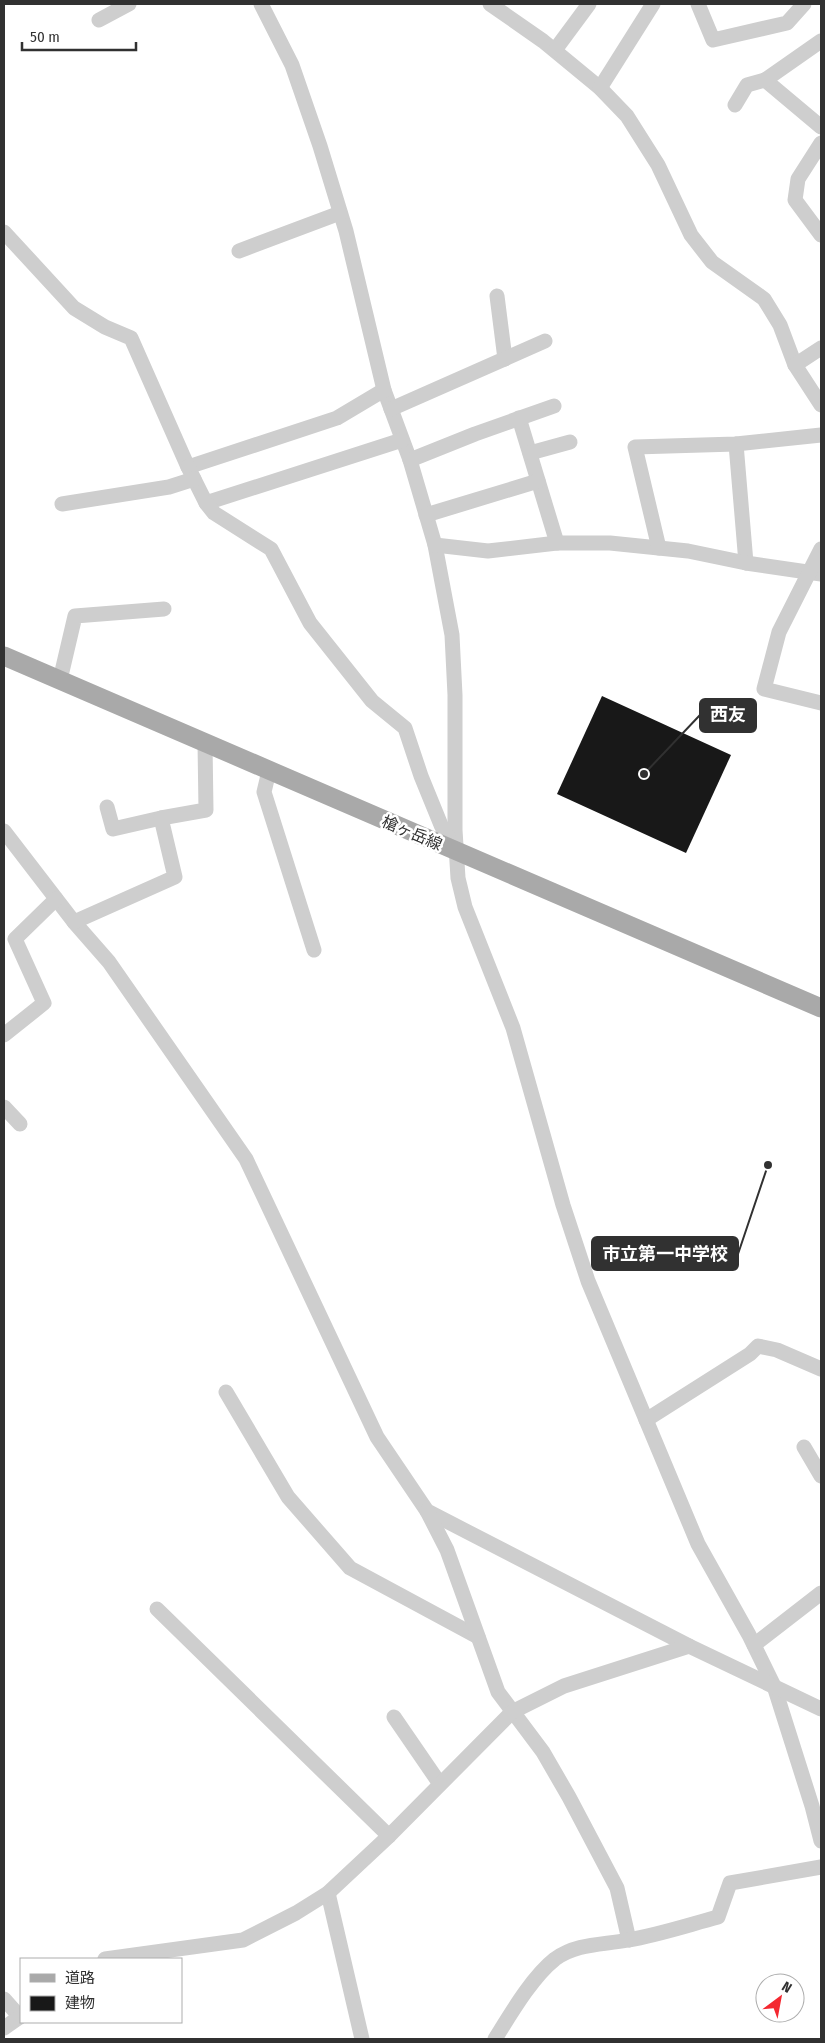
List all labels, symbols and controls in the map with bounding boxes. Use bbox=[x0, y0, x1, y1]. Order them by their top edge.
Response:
scale bar bbox=[22, 20, 136, 52]
text: 50 m bbox=[30, 28, 60, 46]
callout: 西友 bbox=[700, 699, 756, 732]
text: 西友 bbox=[710, 704, 746, 726]
street label: 槍ヶ岳線 bbox=[379, 812, 445, 854]
callout: 市立第一中学校 bbox=[592, 1237, 738, 1270]
text: 市立第一中学校 bbox=[602, 1243, 728, 1265]
legend bbox=[20, 1958, 182, 2023]
text: 道路 bbox=[65, 1969, 95, 1987]
north arrow bbox=[755, 1973, 805, 2023]
text: N bbox=[779, 1978, 795, 1997]
text: 建物 bbox=[65, 1994, 95, 2012]

